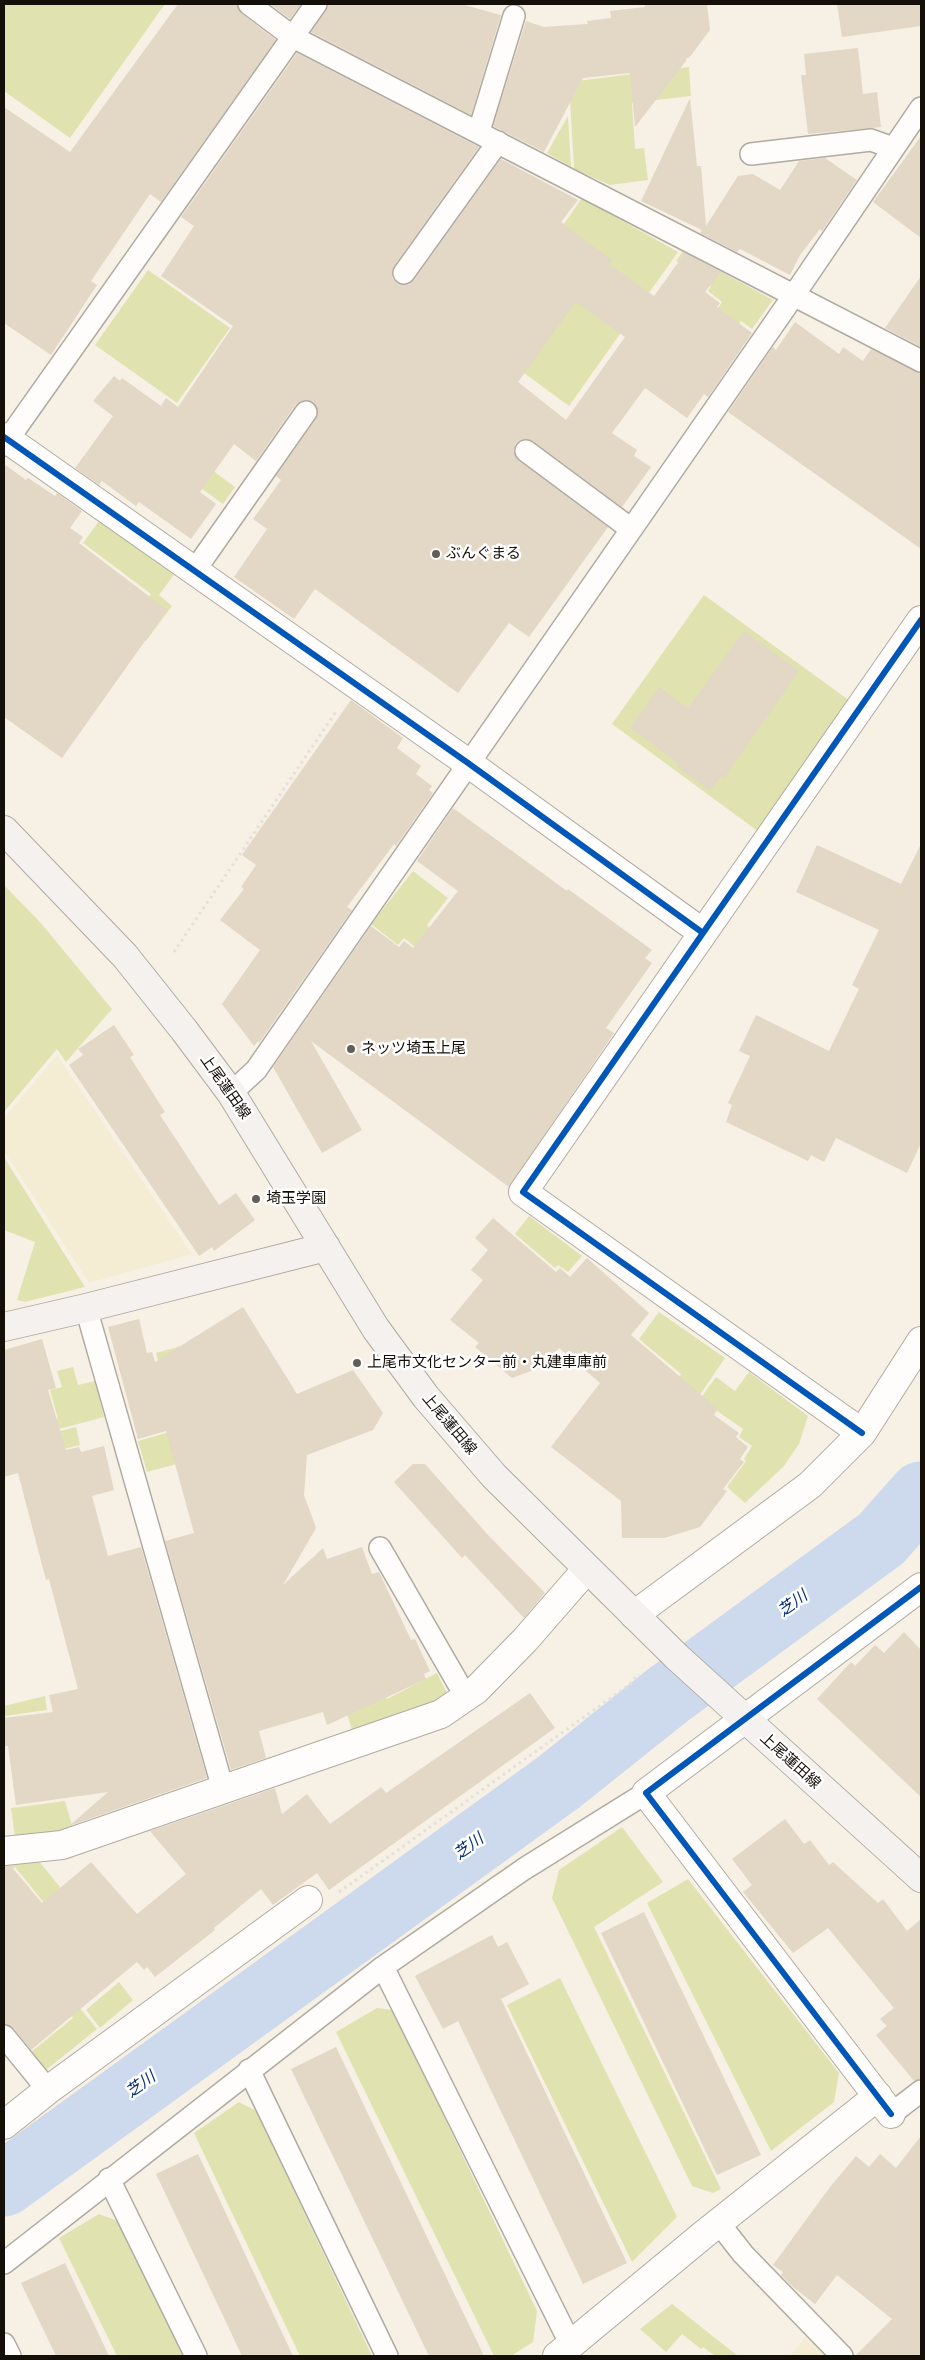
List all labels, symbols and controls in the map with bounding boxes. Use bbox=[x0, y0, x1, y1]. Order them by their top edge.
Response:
place label: ぶんぐまる bbox=[446, 545, 521, 563]
marker: ぶんぐまる bbox=[430, 548, 442, 560]
place label: ネッツ埼玉上尾 bbox=[361, 1040, 466, 1058]
marker: ネッツ埼玉上尾 bbox=[345, 1043, 357, 1055]
street label: 上尾蓮田線 bbox=[196, 1051, 254, 1123]
place label: 埼玉学園 bbox=[266, 1190, 326, 1208]
marker: 埼玉学園 bbox=[250, 1193, 262, 1205]
place label: 上尾市文化センター前・丸建車庫前 bbox=[367, 1354, 607, 1372]
marker: 上尾市文化センター前・丸建車庫前 bbox=[351, 1357, 363, 1369]
street label: 上尾蓮田線 bbox=[418, 1389, 480, 1459]
water label: 芝川 bbox=[774, 1587, 812, 1621]
street label: 上尾蓮田線 bbox=[756, 1729, 824, 1793]
water label: 芝川 bbox=[450, 1830, 488, 1864]
water label: 芝川 bbox=[122, 2068, 160, 2102]

